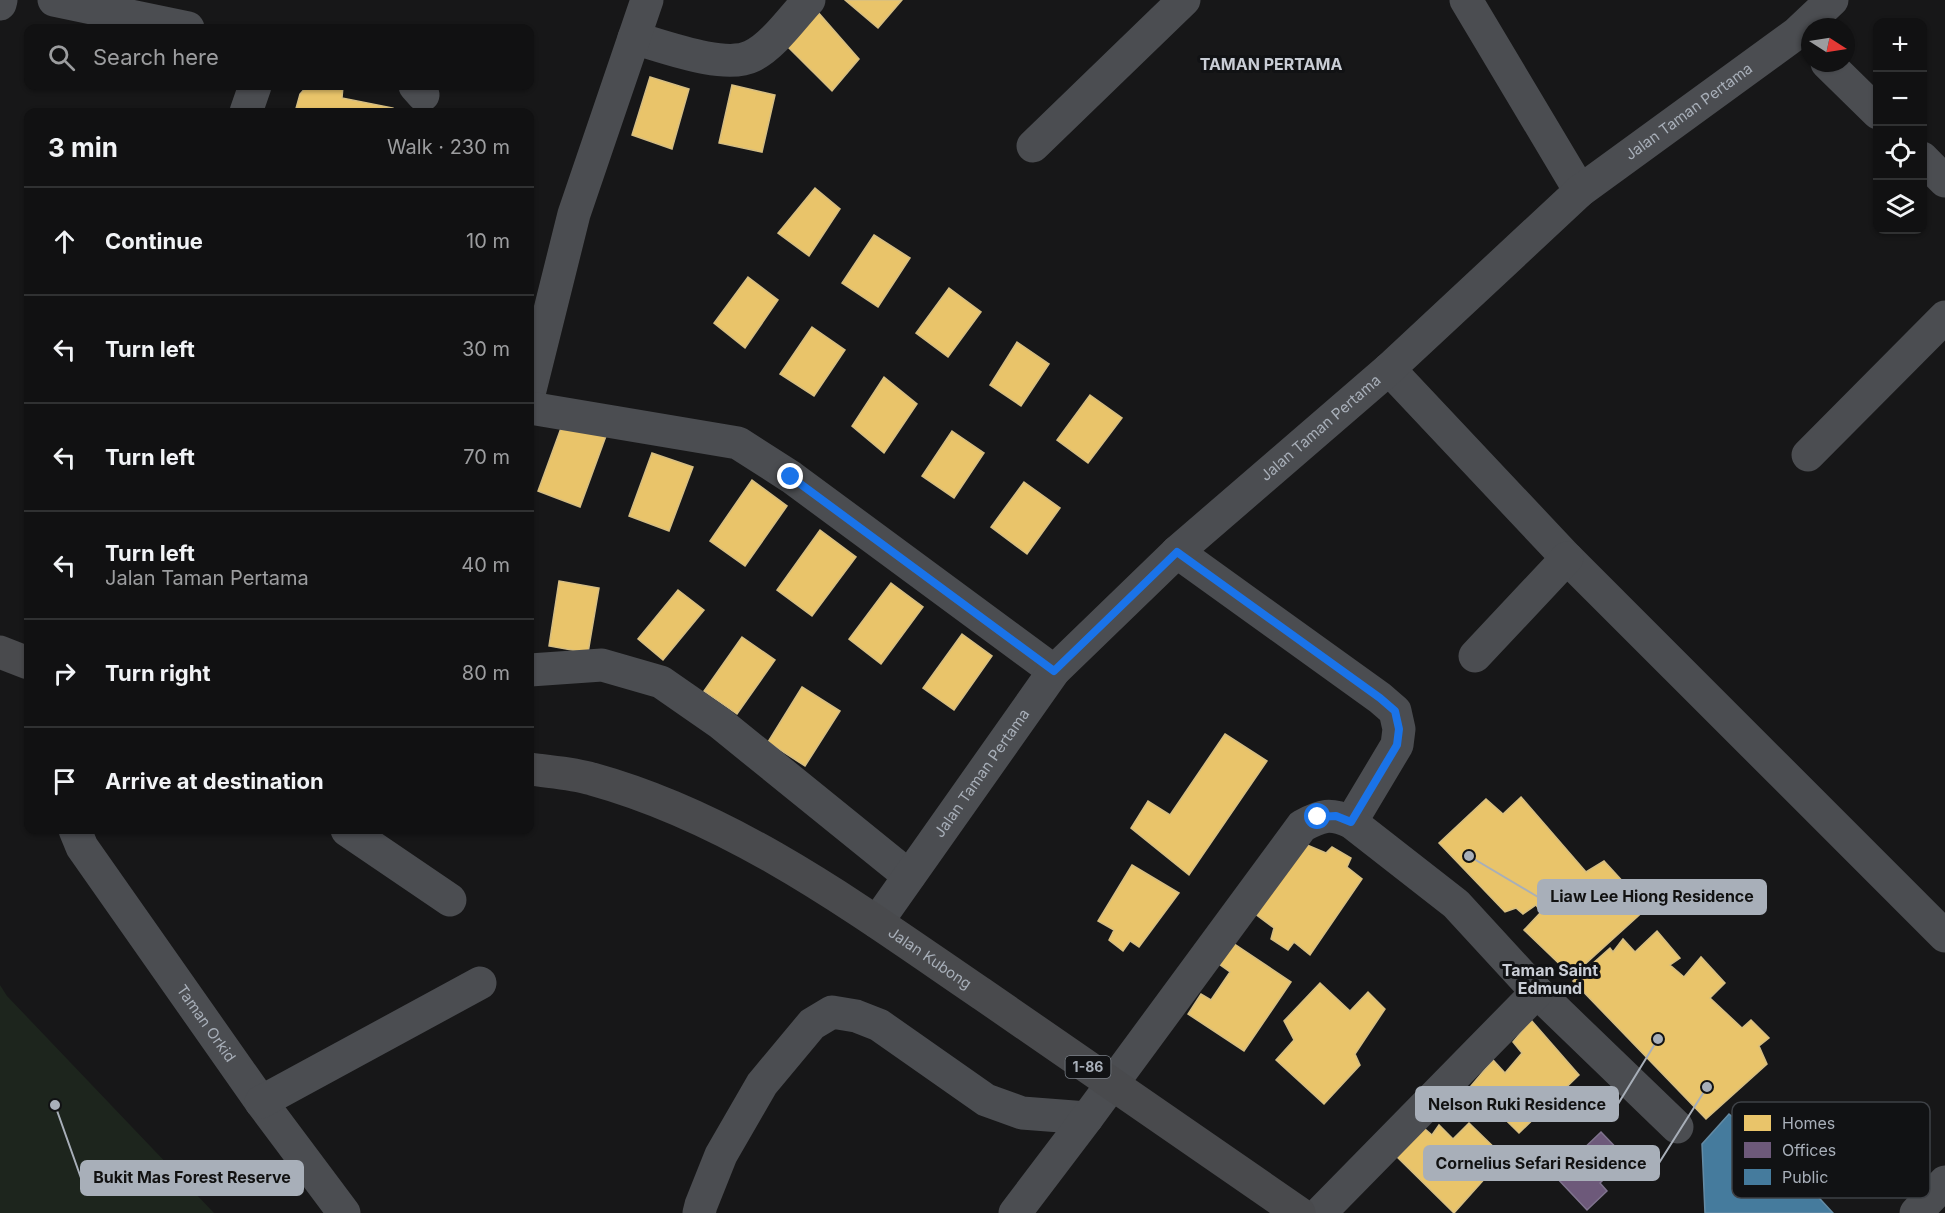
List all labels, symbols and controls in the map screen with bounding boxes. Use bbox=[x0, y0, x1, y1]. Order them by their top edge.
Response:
north arrow bbox=[1801, 18, 1855, 72]
map controls bbox=[1873, 18, 1927, 234]
button: + bbox=[1873, 18, 1927, 72]
search box bbox=[24, 24, 534, 90]
icon: search bbox=[45, 41, 78, 74]
text: Search here bbox=[93, 44, 219, 70]
district label: TAMAN PERTAMA bbox=[1200, 54, 1342, 74]
street label: Jalan Taman Pertama bbox=[1621, 59, 1756, 164]
button: − bbox=[1873, 72, 1927, 126]
button: locate bbox=[1873, 126, 1927, 180]
text: 3 min bbox=[48, 132, 118, 163]
text: Walk · 230 m bbox=[387, 135, 510, 159]
button: layers bbox=[1873, 180, 1927, 234]
icon: ahead bbox=[48, 225, 81, 258]
text: Continue bbox=[105, 228, 203, 254]
text: 10 m bbox=[466, 229, 510, 253]
icon: left bbox=[48, 333, 81, 366]
text: Turn left bbox=[105, 336, 195, 362]
text: 30 m bbox=[462, 337, 510, 361]
street label: Jalan Taman Pertama bbox=[1256, 370, 1384, 485]
icon: left bbox=[48, 441, 81, 474]
text: Turn left bbox=[105, 444, 195, 470]
text: 70 m bbox=[463, 445, 510, 469]
route end bbox=[777, 463, 803, 489]
text: Turn left bbox=[105, 540, 195, 566]
icon: left bbox=[48, 549, 81, 582]
text: 40 m bbox=[461, 553, 510, 577]
text: Jalan Taman Pertama bbox=[105, 566, 309, 590]
icon: right bbox=[48, 657, 81, 690]
text: Turn right bbox=[105, 660, 211, 686]
text: 80 m bbox=[462, 661, 510, 685]
street label: Jalan Taman Pertama bbox=[930, 705, 1033, 841]
icon: arrive bbox=[48, 765, 81, 798]
text: Arrive at destination bbox=[105, 768, 324, 794]
route start bbox=[1304, 803, 1330, 829]
callout: Liaw Lee Hiong Residence bbox=[1538, 880, 1766, 914]
text: Liaw Lee Hiong Residence bbox=[1550, 886, 1754, 906]
street label: Jalan Kubong bbox=[885, 923, 975, 993]
district label: Taman Saint Edmund bbox=[1502, 960, 1598, 998]
street label: Taman Orkid bbox=[173, 981, 240, 1066]
road number: 1-86 bbox=[1066, 1056, 1110, 1078]
callout: Nelson Ruki Residence bbox=[1416, 1087, 1618, 1121]
text: Nelson Ruki Residence bbox=[1428, 1094, 1606, 1114]
legend bbox=[1732, 1102, 1930, 1198]
text: Homes bbox=[1782, 1113, 1835, 1133]
text: Offices bbox=[1782, 1140, 1836, 1160]
callout: Cornelius Sefari Residence bbox=[1424, 1146, 1659, 1180]
text: Cornelius Sefari Residence bbox=[1436, 1153, 1646, 1173]
callout: Bukit Mas Forest Reserve bbox=[81, 1161, 303, 1195]
text: Bukit Mas Forest Reserve bbox=[93, 1167, 291, 1187]
text: Public bbox=[1782, 1167, 1828, 1187]

